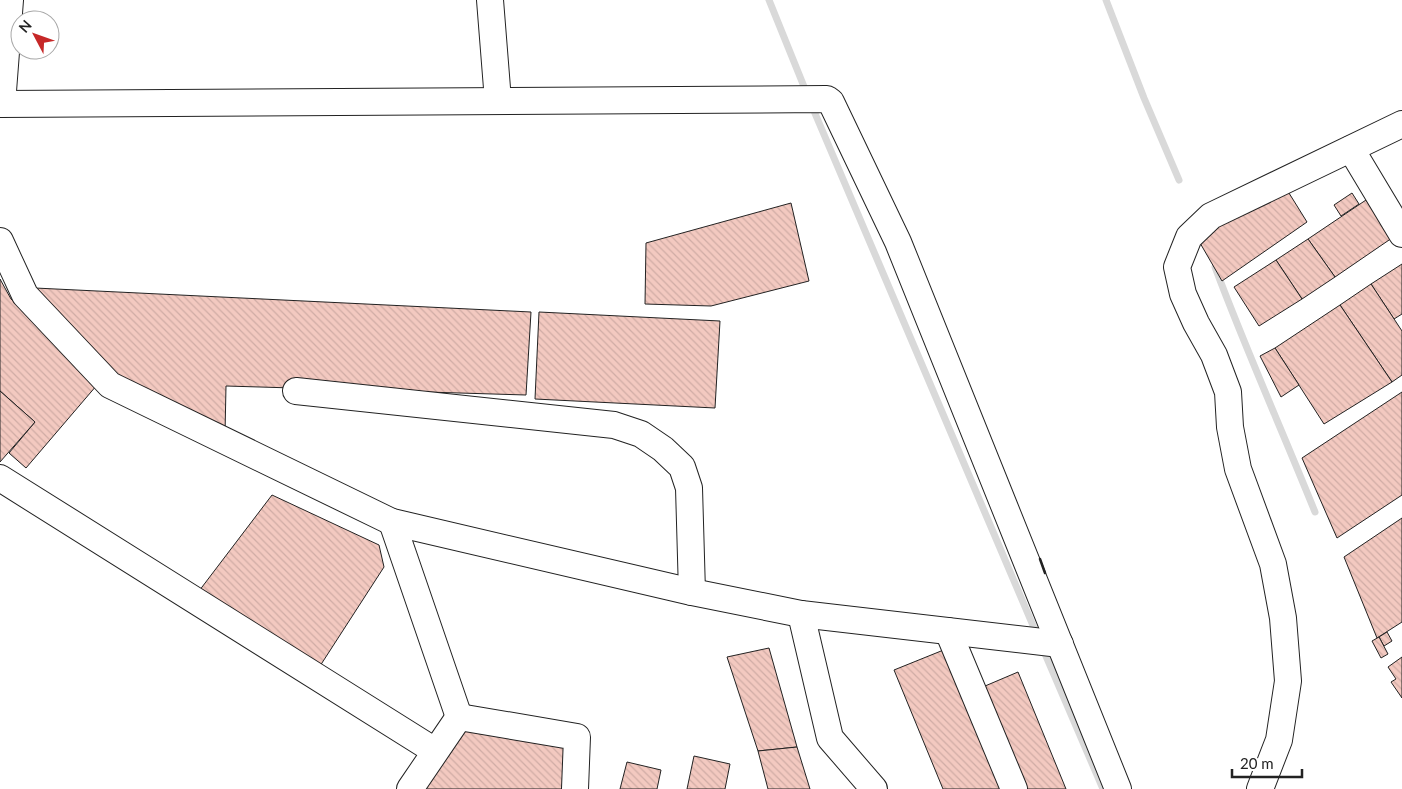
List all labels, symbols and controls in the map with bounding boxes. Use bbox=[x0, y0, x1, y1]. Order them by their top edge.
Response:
north arrow bbox=[10, 10, 60, 60]
text: N bbox=[15, 16, 35, 36]
scale bar bbox=[1232, 746, 1302, 778]
text: 20 m bbox=[1240, 754, 1274, 772]

